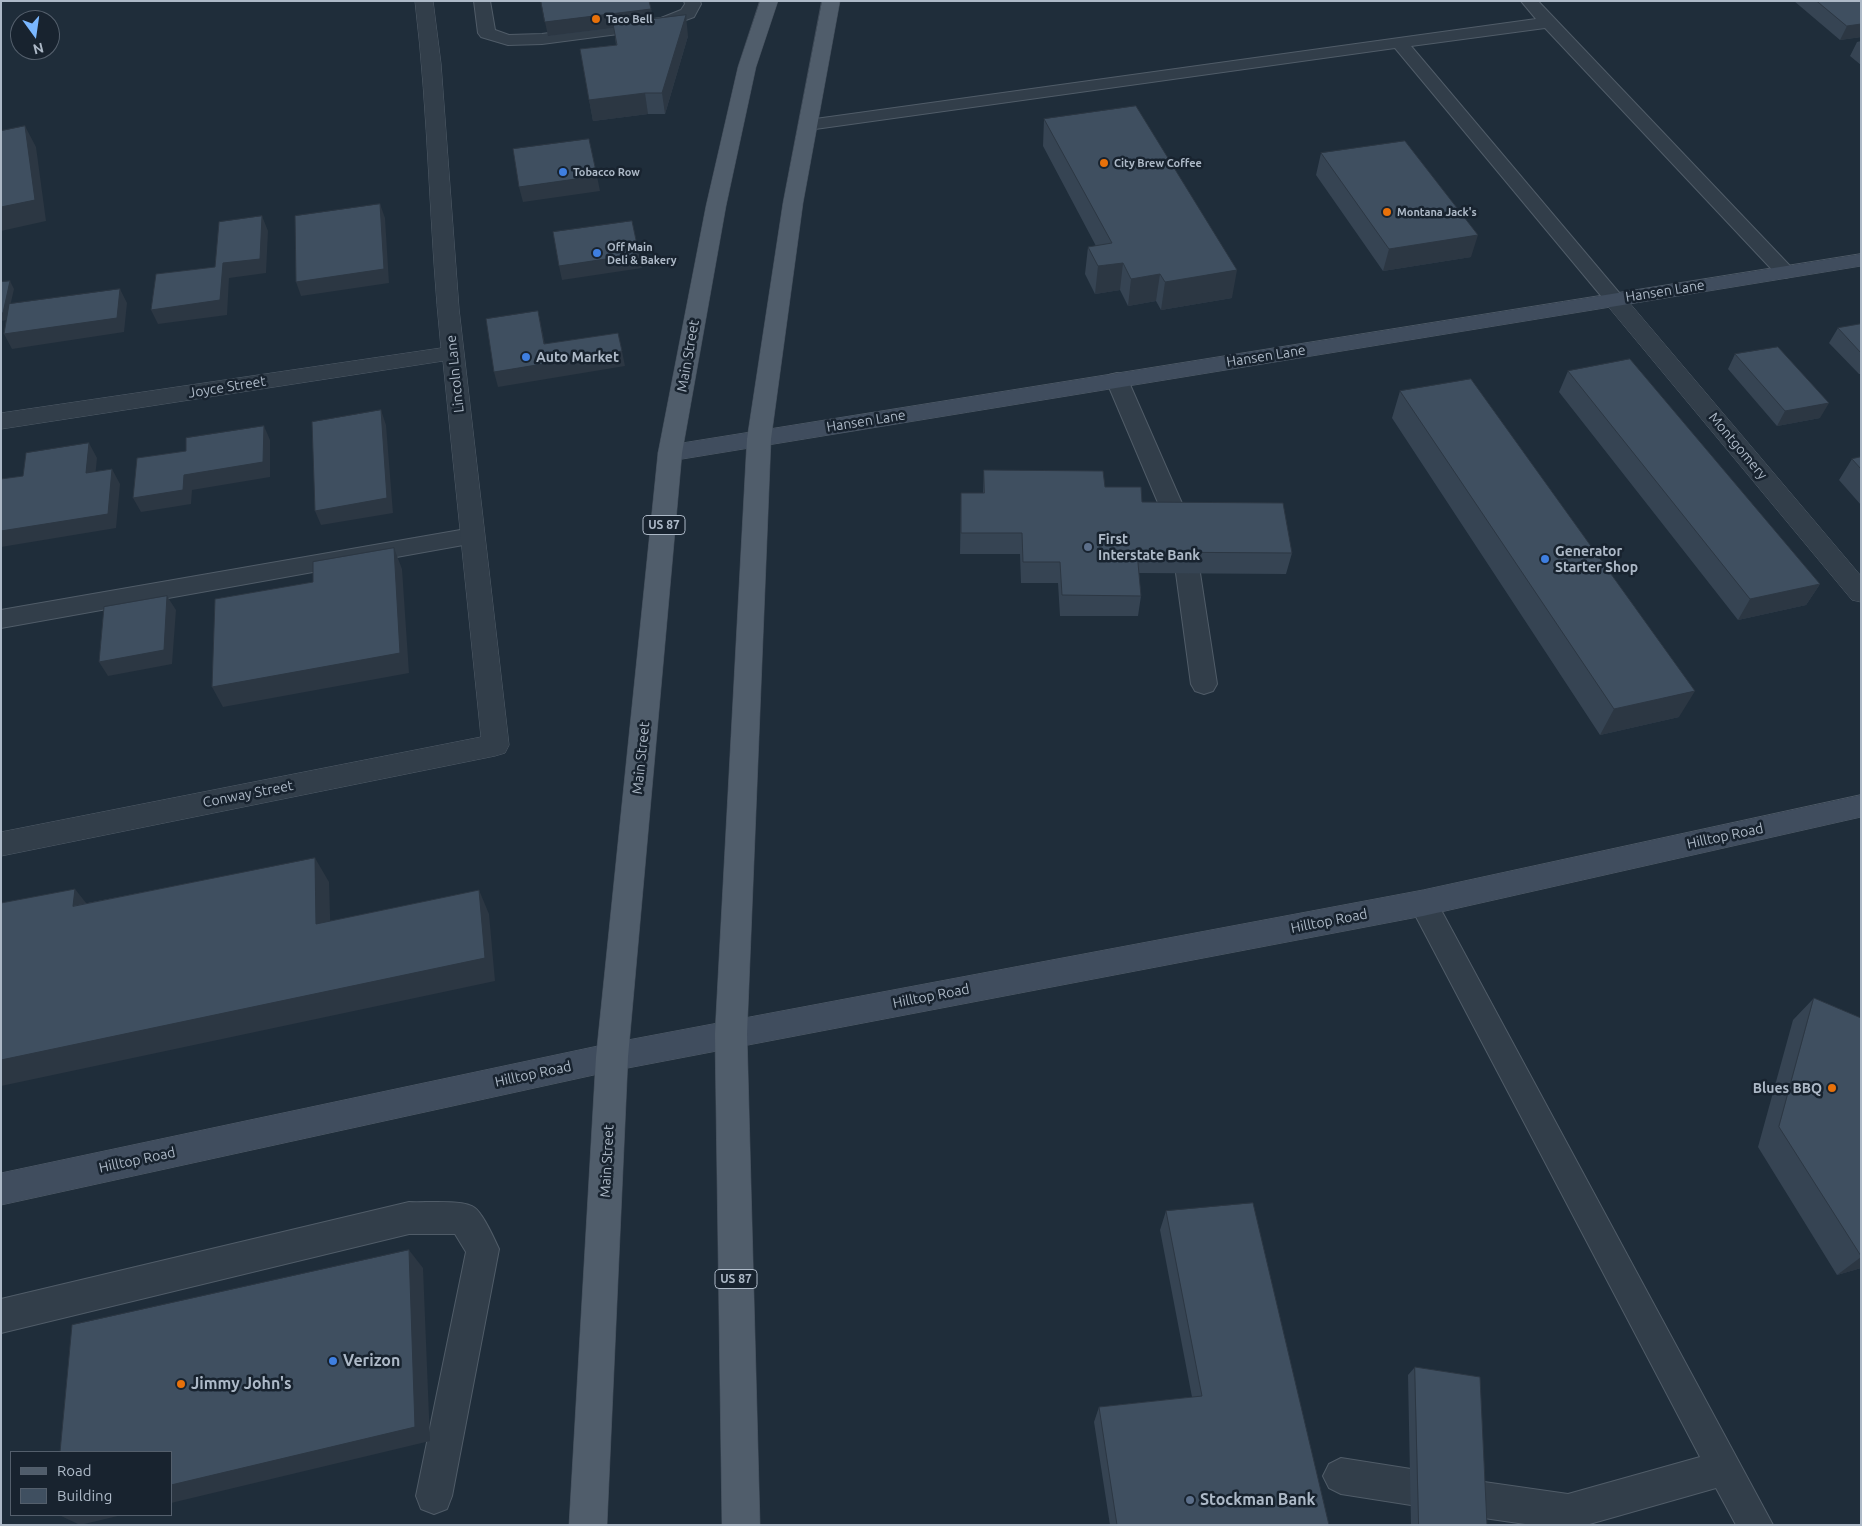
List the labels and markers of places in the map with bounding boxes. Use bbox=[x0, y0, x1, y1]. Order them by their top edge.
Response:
place label: Taco Bell bbox=[606, 12, 653, 26]
marker: Taco Bell bbox=[590, 13, 602, 25]
place label: City Brew Coffee bbox=[1114, 156, 1202, 170]
marker: City Brew Coffee bbox=[1098, 157, 1110, 169]
place label: Tobacco Row bbox=[573, 165, 640, 179]
marker: Tobacco Row bbox=[557, 166, 569, 178]
place label: Montana Jack's bbox=[1397, 205, 1477, 219]
marker: Montana Jack's bbox=[1381, 206, 1393, 218]
place label: Off Main Deli & Bakery bbox=[607, 240, 677, 266]
marker: Off Main Deli & Bakery bbox=[591, 247, 603, 259]
place label: Auto Market bbox=[536, 349, 619, 365]
marker: Auto Market bbox=[520, 351, 532, 363]
place label: First Interstate Bank bbox=[1098, 531, 1200, 564]
marker: First Interstate Bank bbox=[1082, 541, 1094, 553]
place label: Generator Starter Shop bbox=[1555, 543, 1638, 576]
marker: Generator Starter Shop bbox=[1539, 553, 1551, 565]
place label: Blues BBQ bbox=[1753, 1080, 1822, 1096]
marker: Blues BBQ bbox=[1826, 1082, 1838, 1094]
place label: Verizon bbox=[343, 1351, 400, 1371]
marker: Verizon bbox=[327, 1355, 339, 1367]
place label: Jimmy John's bbox=[191, 1374, 292, 1394]
marker: Jimmy John's bbox=[175, 1378, 187, 1390]
place label: Stockman Bank bbox=[1200, 1490, 1315, 1510]
marker: Stockman Bank bbox=[1184, 1494, 1196, 1506]

